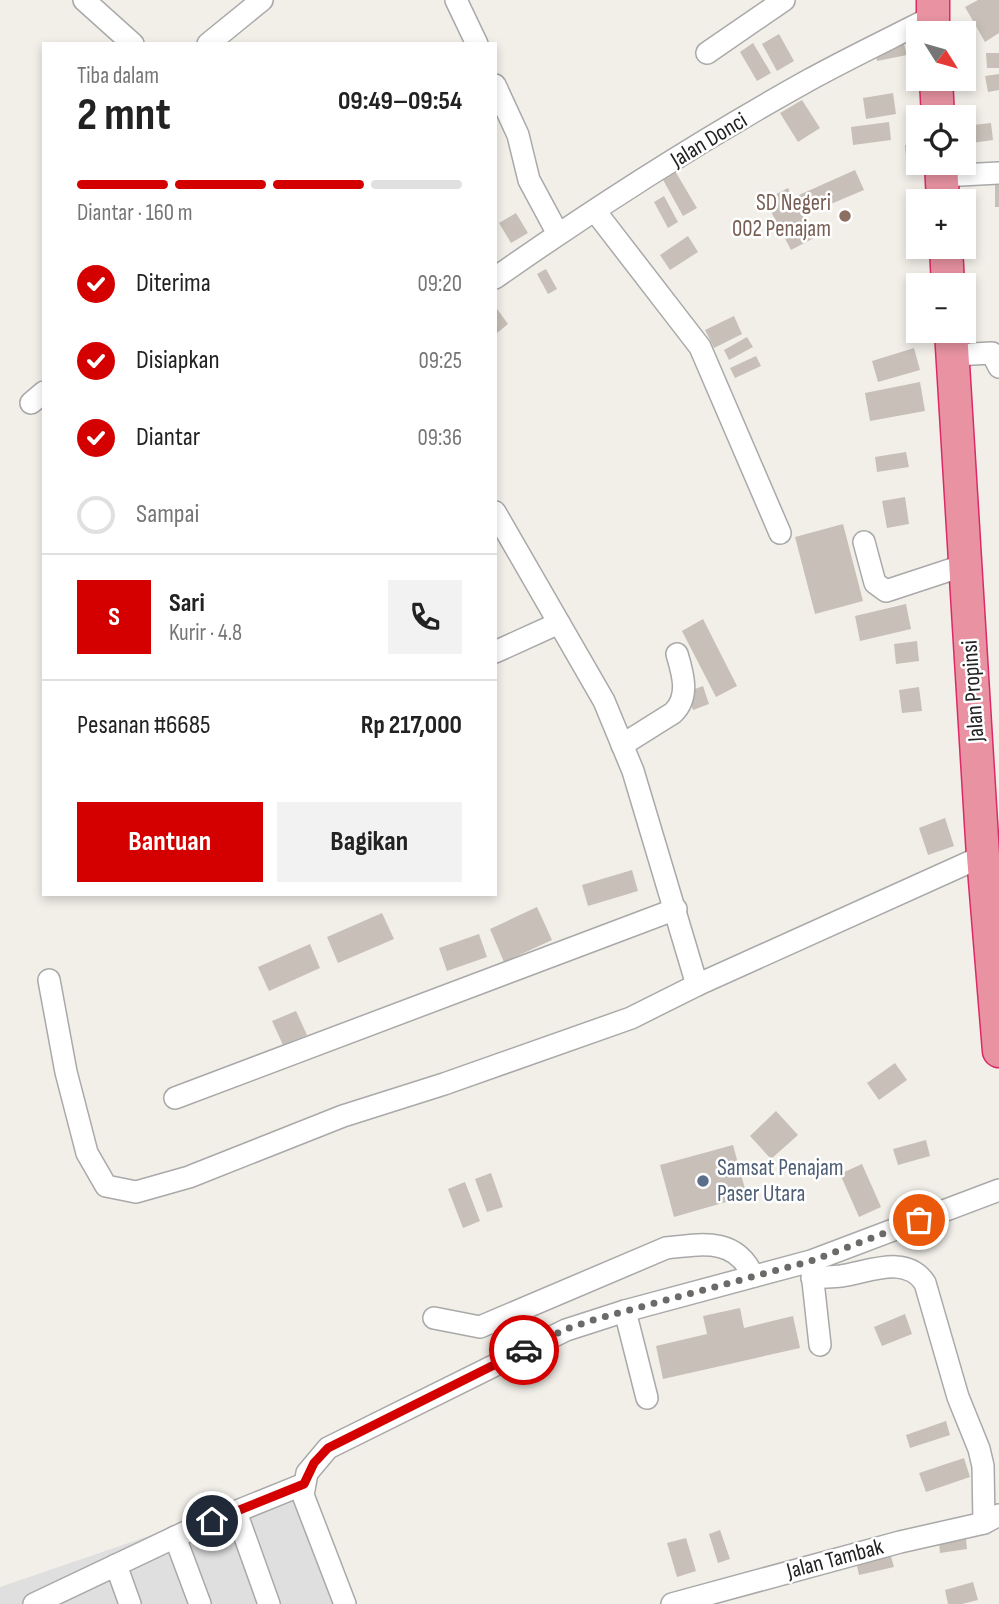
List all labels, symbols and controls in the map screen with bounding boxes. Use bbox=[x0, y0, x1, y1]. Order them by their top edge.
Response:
north arrow bbox=[906, 21, 976, 91]
map controls bbox=[906, 21, 976, 343]
text: Tiba dalam bbox=[77, 62, 159, 90]
text: 09:49–09:54 bbox=[338, 86, 462, 117]
text: 2 mnt bbox=[77, 88, 171, 143]
button: locate bbox=[906, 105, 976, 175]
street label: Jalan Donci bbox=[665, 106, 752, 174]
place label: SD Negeri 002 Penajam bbox=[732, 189, 831, 243]
button: + bbox=[906, 189, 976, 259]
text: Diantar · 160 m bbox=[77, 199, 193, 227]
marker: SD Negeri 002 Penajam bbox=[837, 208, 853, 224]
icon: check bbox=[77, 265, 115, 303]
text: Diterima bbox=[136, 268, 211, 299]
text: 09:20 bbox=[417, 270, 462, 298]
button: − bbox=[906, 273, 976, 343]
icon: check bbox=[77, 342, 115, 380]
text: Disiapkan bbox=[136, 345, 220, 376]
text: 09:25 bbox=[419, 347, 462, 375]
icon: check bbox=[77, 419, 115, 457]
text: Diantar bbox=[136, 422, 200, 453]
text: 09:36 bbox=[418, 424, 462, 452]
text: Sampai bbox=[136, 499, 199, 530]
button: phone bbox=[388, 580, 462, 654]
text: Sari bbox=[169, 588, 205, 619]
text: S bbox=[108, 602, 120, 633]
text: Kurir · 4.8 bbox=[169, 619, 242, 647]
street label: Jalan Propinsi bbox=[955, 639, 991, 744]
text: Pesanan #6685 bbox=[77, 710, 210, 741]
text: Rp 217,000 bbox=[361, 710, 462, 741]
button: Bantuan bbox=[77, 802, 263, 882]
button: Bagikan bbox=[277, 802, 462, 882]
place label: Samsat Penajam Paser Utara bbox=[717, 1154, 844, 1208]
marker: Samsat Penajam Paser Utara bbox=[695, 1173, 711, 1189]
pin bbox=[889, 1190, 949, 1250]
icon: bag bbox=[900, 1201, 938, 1239]
courier bbox=[489, 1315, 559, 1385]
icon: car bbox=[505, 1331, 543, 1369]
pin bbox=[182, 1491, 242, 1551]
icon: home bbox=[193, 1502, 231, 1540]
street label: Jalan Tambak bbox=[783, 1533, 887, 1586]

